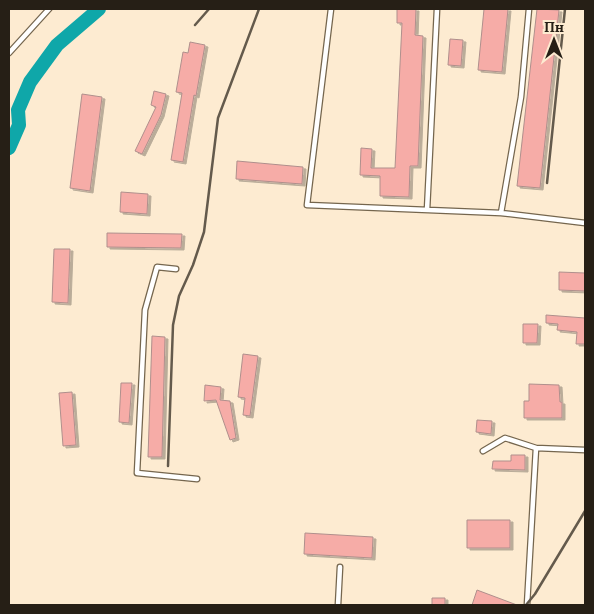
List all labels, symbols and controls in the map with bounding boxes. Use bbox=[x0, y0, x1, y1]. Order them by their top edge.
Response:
north arrow bbox=[529, 15, 579, 65]
text: Пн bbox=[544, 18, 564, 36]

